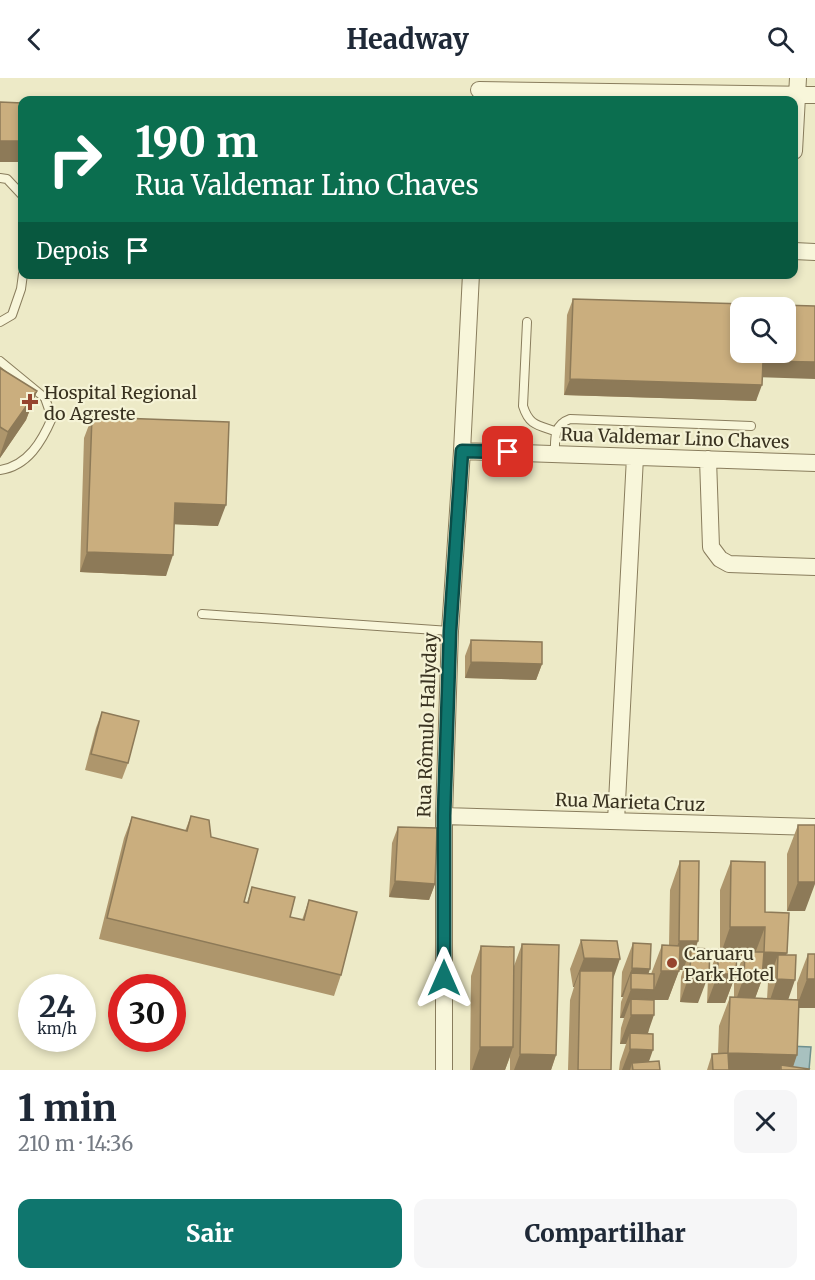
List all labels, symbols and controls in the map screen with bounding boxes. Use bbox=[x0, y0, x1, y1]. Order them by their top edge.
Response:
text: Headway bbox=[346, 22, 469, 56]
icon: back bbox=[18, 23, 51, 56]
icon: search bbox=[764, 23, 797, 56]
text: 190 m bbox=[135, 116, 258, 168]
icon: right bbox=[36, 120, 114, 198]
text: Rua Valdemar Lino Chaves bbox=[135, 168, 479, 202]
icon: arrive bbox=[121, 234, 154, 267]
text: Depois bbox=[36, 237, 109, 265]
map controls bbox=[730, 297, 796, 363]
button: search bbox=[730, 297, 796, 363]
place label: Hospital Regional do Agreste bbox=[44, 381, 198, 425]
marker: Hospital Regional do Agreste bbox=[21, 393, 39, 411]
street label: Rua Valdemar Lino Chaves bbox=[560, 423, 790, 453]
pin bbox=[482, 426, 533, 477]
icon: arrive bbox=[491, 435, 524, 468]
street label: Rua Rômulo Hallyday bbox=[412, 631, 442, 818]
street label: Rua Marieta Cruz bbox=[555, 788, 706, 816]
place label: Caruaru Park Hotel bbox=[684, 942, 775, 986]
position arrow bbox=[412, 946, 476, 1010]
marker: Caruaru Park Hotel bbox=[665, 956, 679, 970]
speed limit sign: 30 bbox=[108, 974, 186, 1052]
text: 24 bbox=[39, 987, 75, 1025]
text: km/h bbox=[37, 1019, 77, 1038]
text: 1 min bbox=[18, 1086, 117, 1131]
button: close bbox=[734, 1090, 797, 1153]
text: 210 m · 14:36 bbox=[18, 1131, 133, 1156]
button: Sair bbox=[18, 1199, 402, 1268]
button: Compartilhar bbox=[414, 1199, 797, 1268]

